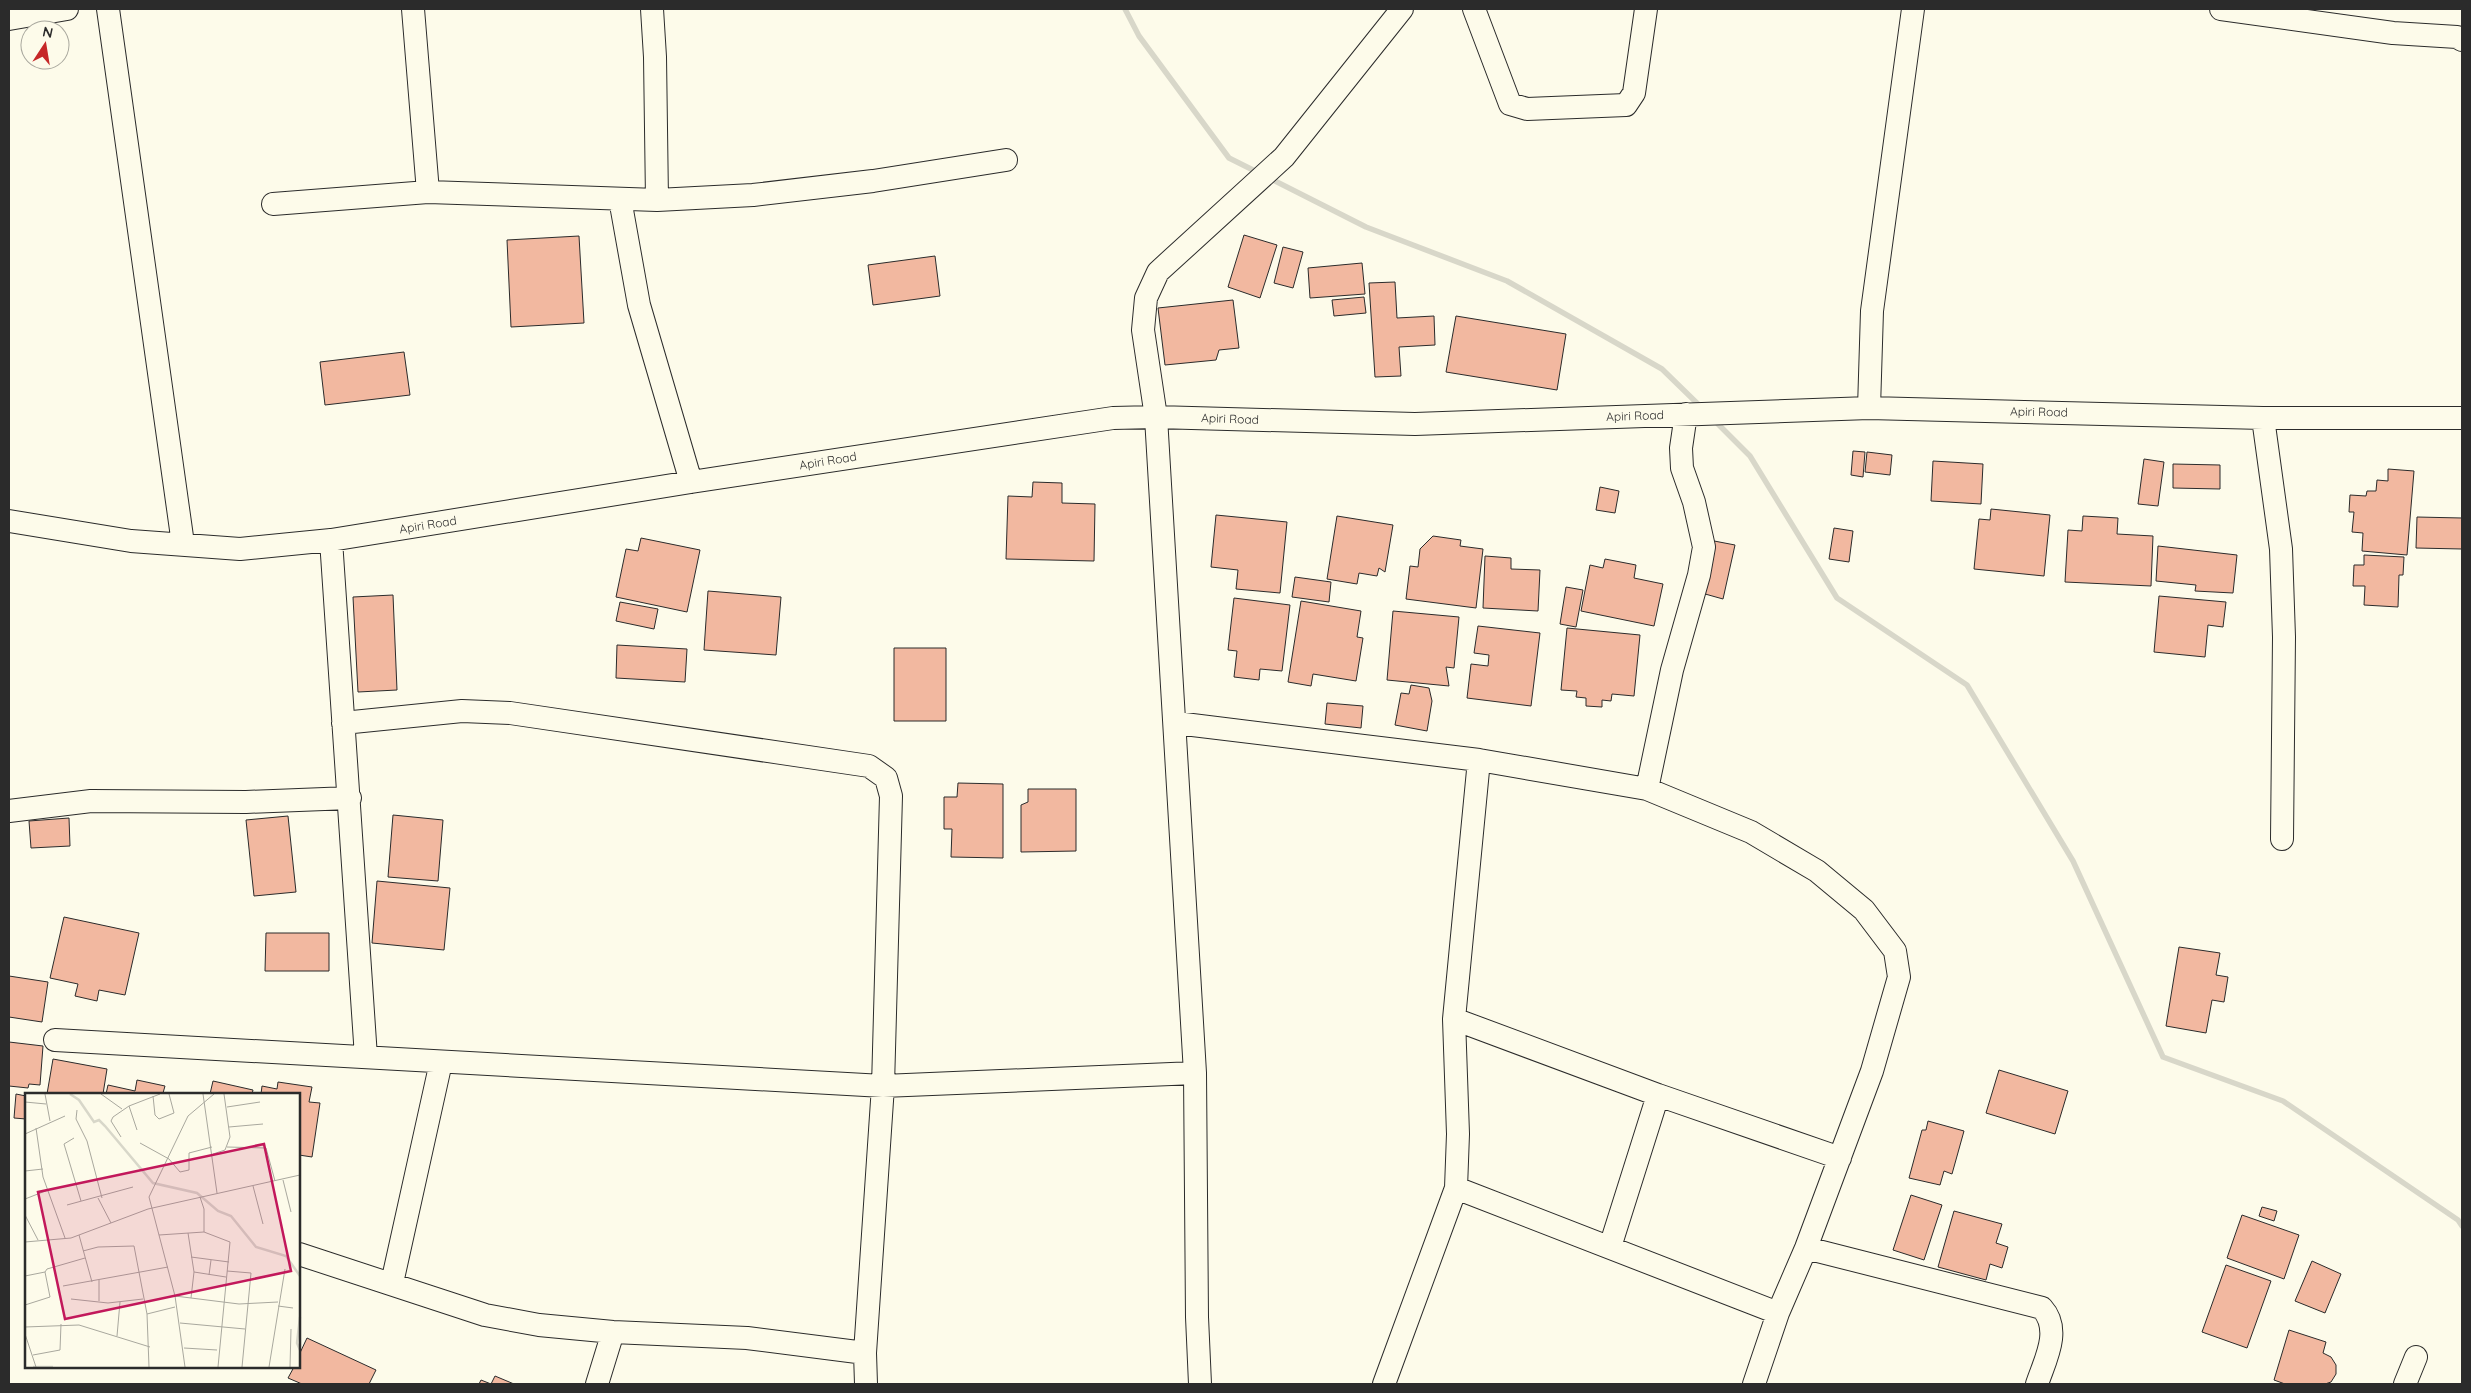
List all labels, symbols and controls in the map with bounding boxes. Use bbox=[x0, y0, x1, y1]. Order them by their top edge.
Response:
north arrow bbox=[20, 20, 70, 70]
text: N bbox=[41, 22, 55, 42]
street label: Apiri Road bbox=[2010, 403, 2068, 420]
street label: Apiri Road bbox=[1606, 407, 1664, 424]
street label: Apiri Road bbox=[1201, 410, 1259, 427]
street label: Apiri Road bbox=[798, 449, 858, 472]
street label: Apiri Road bbox=[398, 513, 458, 536]
inset map bbox=[25, 1093, 300, 1368]

